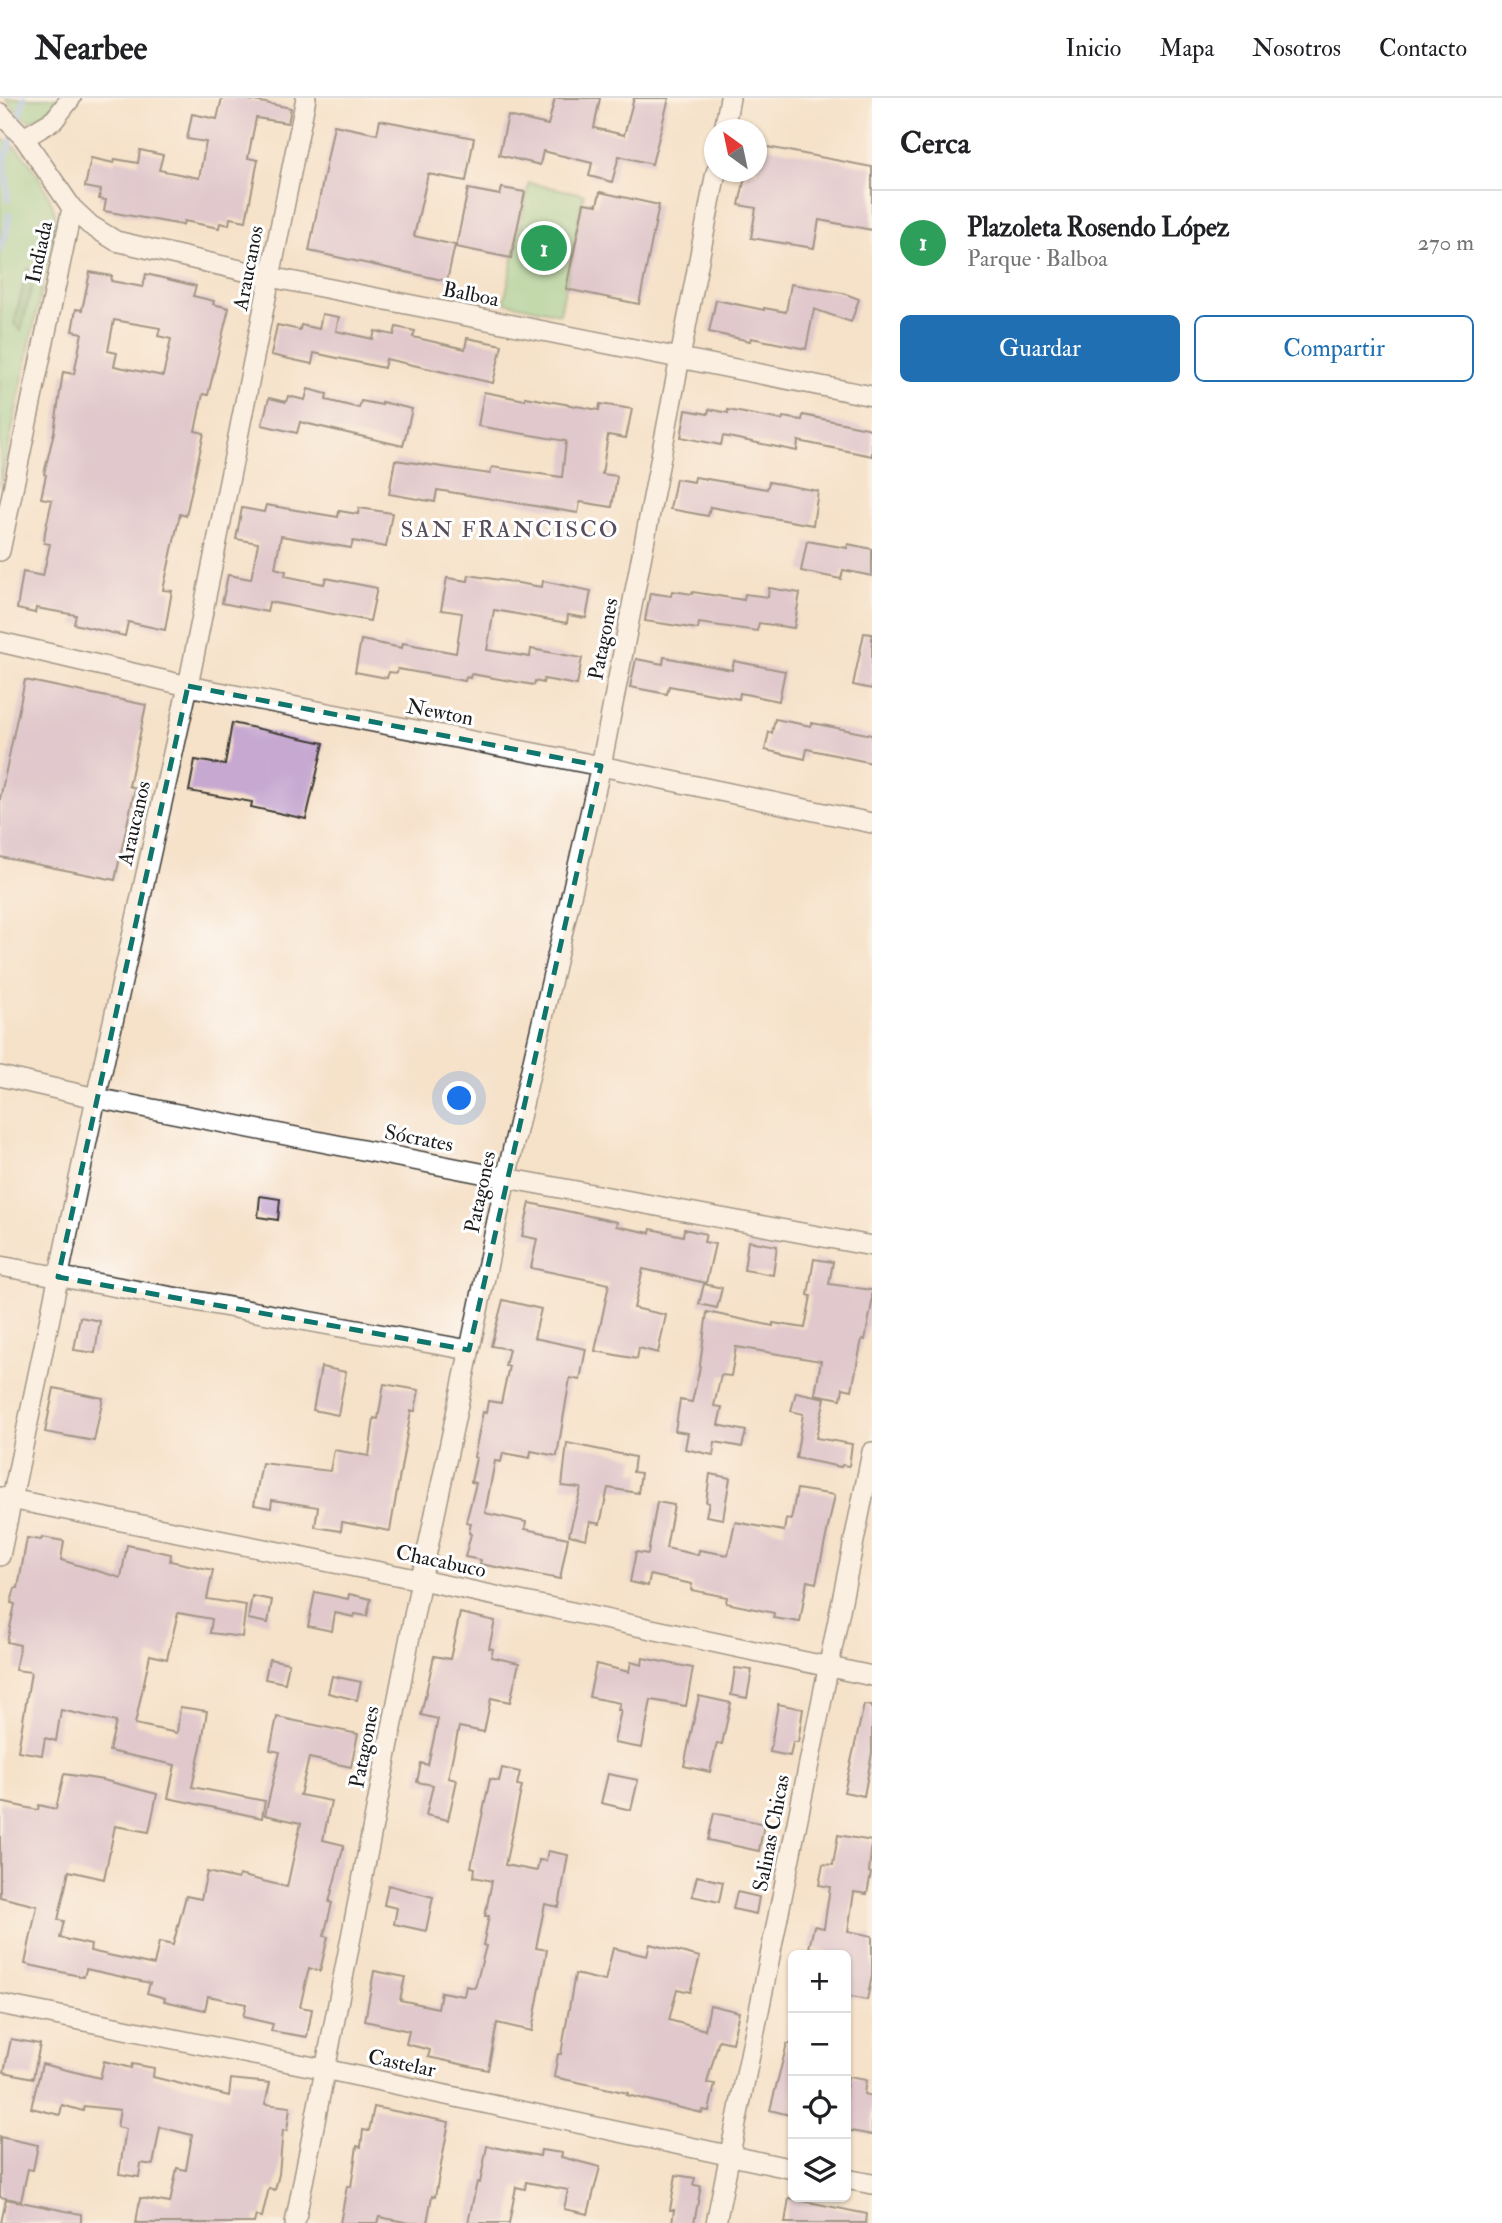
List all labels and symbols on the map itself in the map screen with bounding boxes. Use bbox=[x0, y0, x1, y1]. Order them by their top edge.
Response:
north arrow bbox=[704, 119, 767, 182]
street label: Indiada bbox=[20, 218, 59, 286]
pin: 1 bbox=[521, 222, 567, 274]
street label: Araucanos bbox=[227, 223, 270, 314]
street label: Balboa bbox=[440, 276, 502, 313]
district label: SAN FRANCISCO bbox=[400, 515, 620, 544]
street label: Patagones bbox=[582, 596, 625, 682]
street label: Newton bbox=[404, 693, 476, 732]
street label: Araucanos bbox=[111, 778, 157, 869]
your location bbox=[442, 1081, 476, 1115]
street label: Sócrates bbox=[382, 1119, 456, 1158]
street label: Patagones bbox=[459, 1149, 502, 1236]
street label: Chacabuco bbox=[393, 1539, 489, 1584]
street label: Patagones bbox=[343, 1704, 386, 1790]
street label: Salinas Chicas bbox=[747, 1772, 796, 1894]
street label: Castelar bbox=[366, 2043, 438, 2084]

